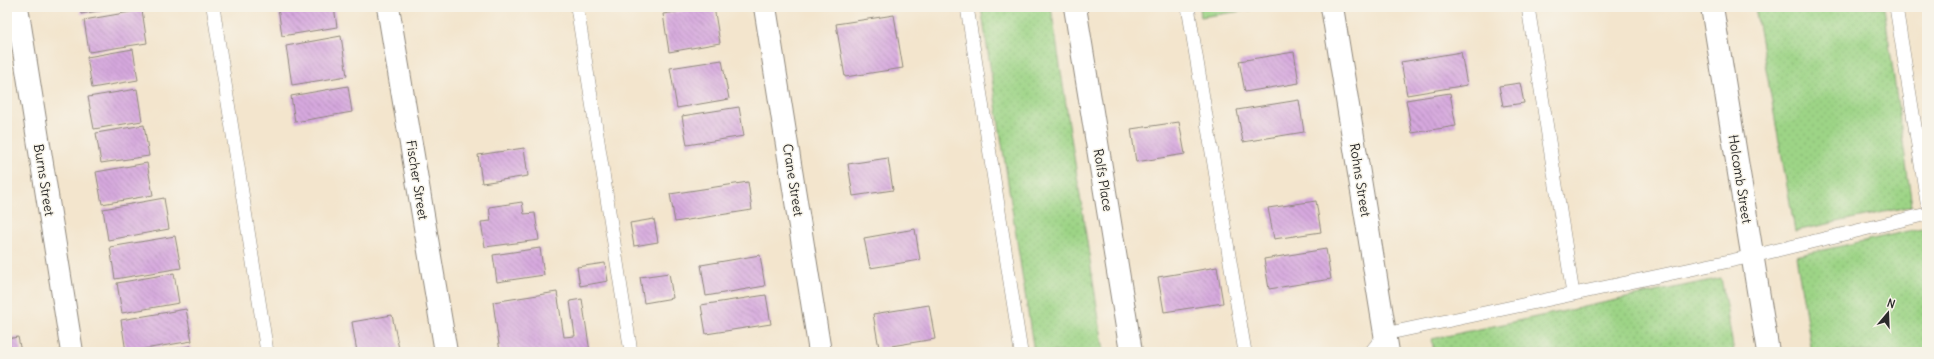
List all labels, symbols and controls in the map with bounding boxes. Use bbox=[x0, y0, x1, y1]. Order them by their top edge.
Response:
street label: Holcomb Street bbox=[1725, 133, 1756, 225]
street label: Fischer Street bbox=[402, 139, 432, 222]
street label: Crane Street bbox=[779, 142, 807, 218]
street label: Rohns Street bbox=[1346, 142, 1374, 219]
street label: Burns Street bbox=[30, 143, 58, 218]
street label: Rolfs Place bbox=[1090, 147, 1116, 213]
north arrow bbox=[1868, 293, 1908, 333]
text: N bbox=[1885, 296, 1897, 311]

